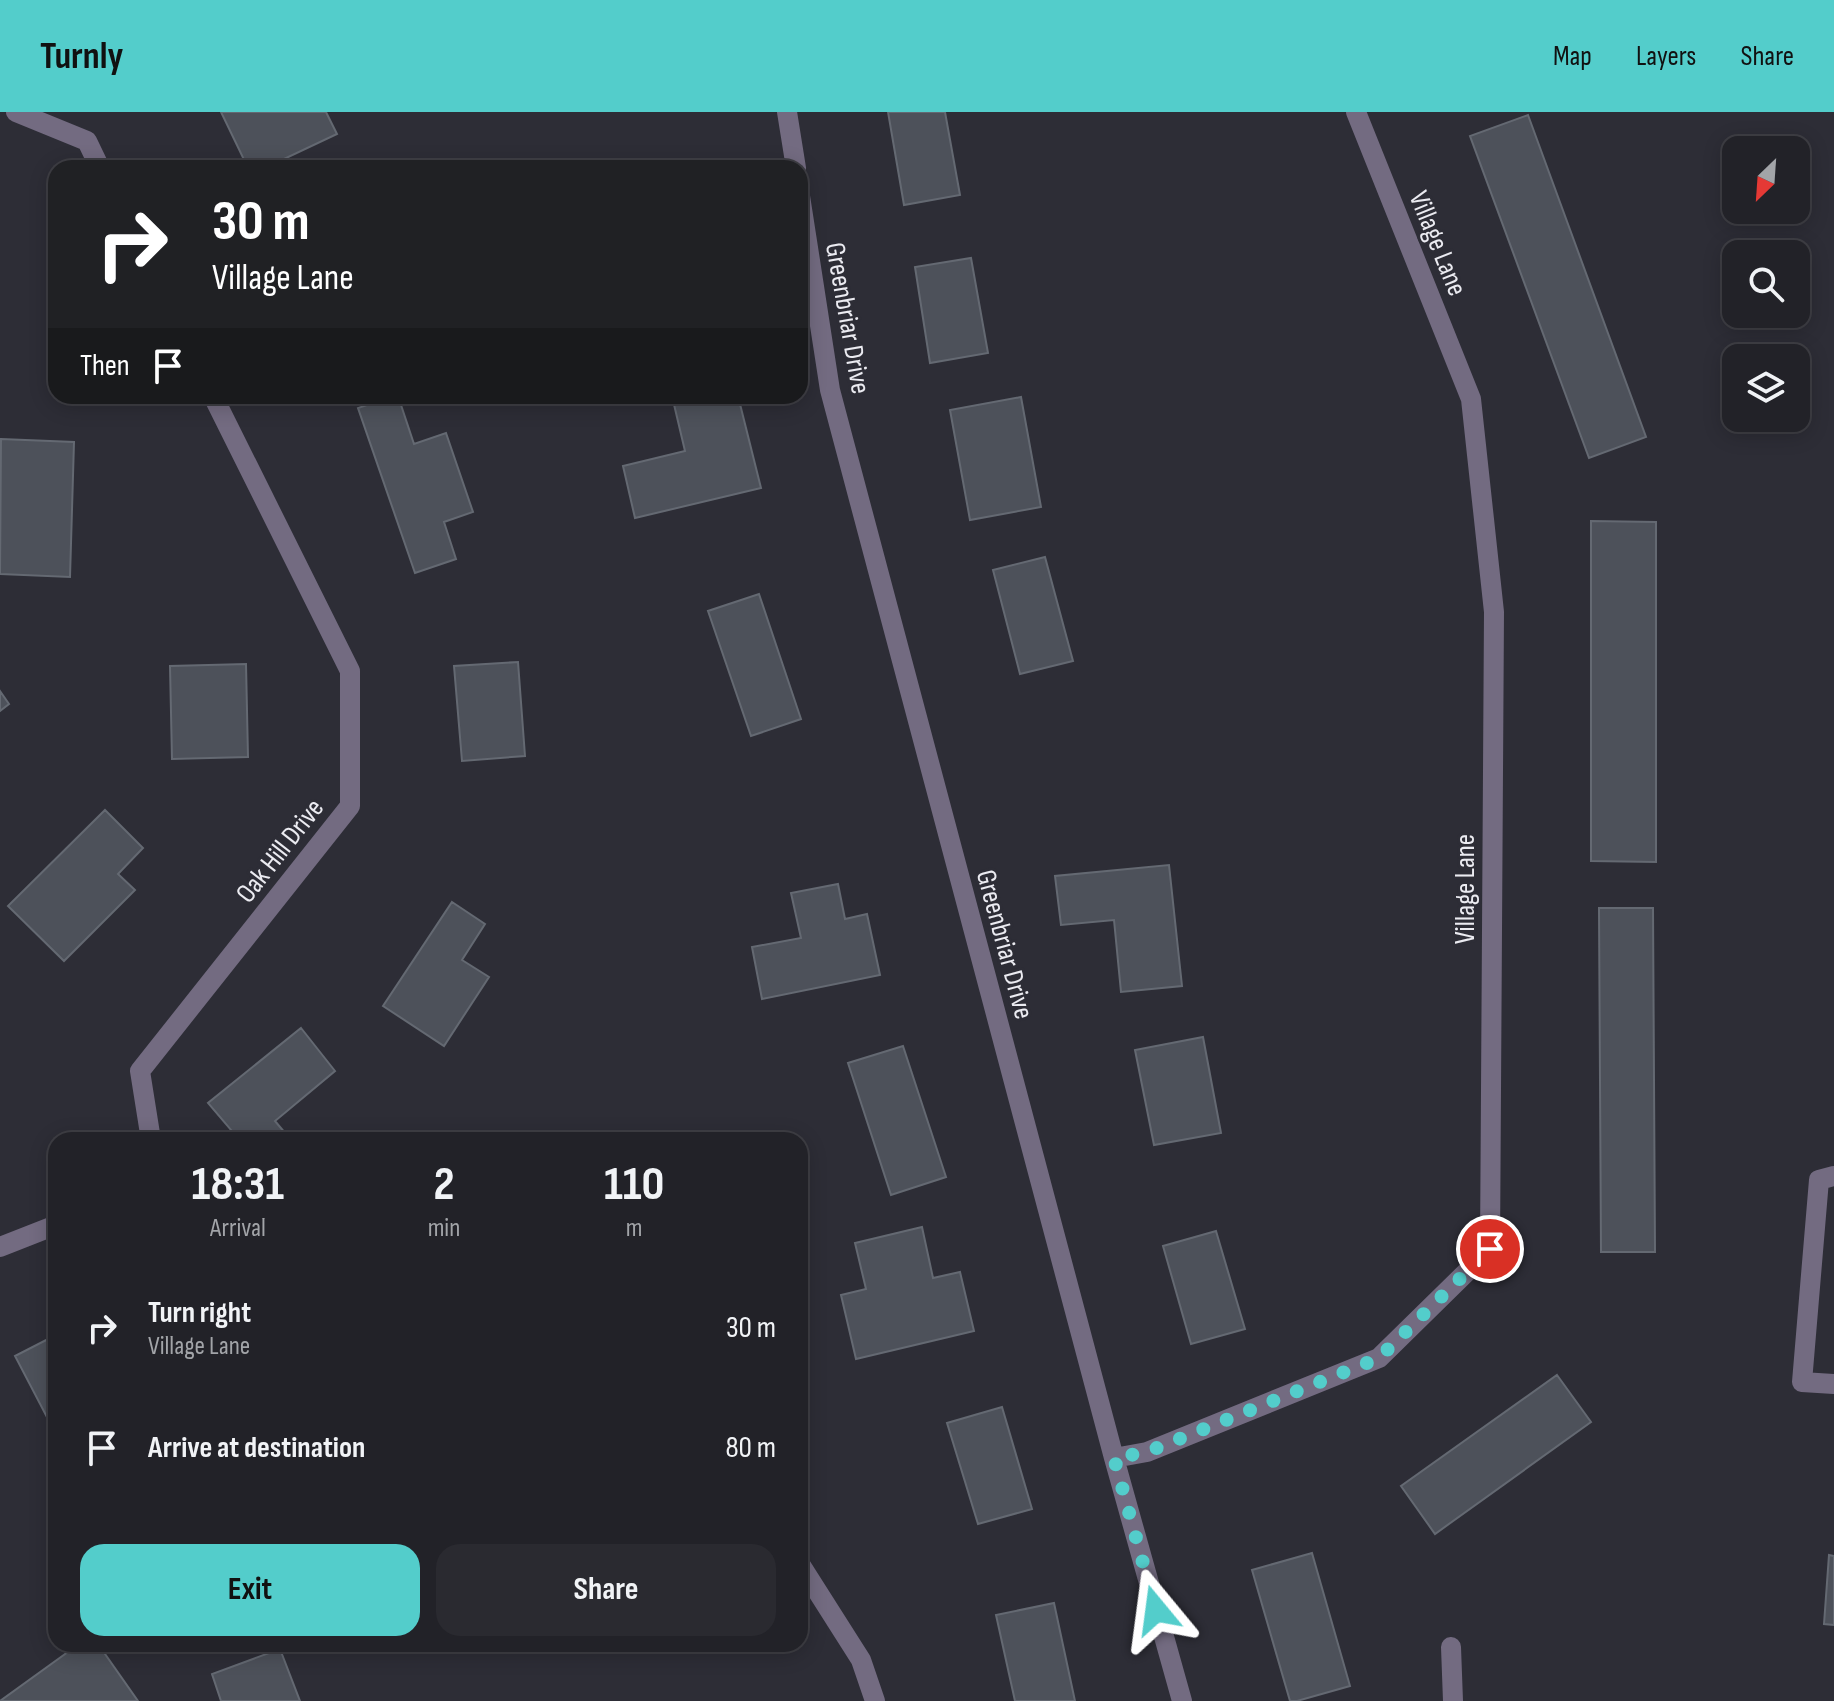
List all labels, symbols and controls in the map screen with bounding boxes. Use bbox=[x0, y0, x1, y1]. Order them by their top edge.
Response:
text: Turnly bbox=[40, 34, 123, 79]
text: Map bbox=[1553, 40, 1592, 73]
text: Layers bbox=[1636, 40, 1696, 73]
text: Share bbox=[1740, 40, 1794, 73]
north arrow bbox=[1722, 136, 1810, 224]
map controls bbox=[1722, 136, 1810, 432]
street label: Village Lane bbox=[1402, 186, 1474, 301]
text: 30 m bbox=[212, 189, 310, 256]
icon: right bbox=[80, 192, 184, 296]
street label: Greenbriar Drive bbox=[818, 240, 877, 397]
button: search bbox=[1722, 240, 1810, 328]
text: Village Lane bbox=[212, 257, 354, 300]
icon: arrive bbox=[146, 344, 190, 388]
button: layers bbox=[1722, 344, 1810, 432]
text: Then bbox=[80, 348, 130, 384]
street label: Oak Hill Drive bbox=[229, 792, 331, 909]
street label: Village Lane bbox=[1449, 834, 1482, 944]
street label: Greenbriar Drive bbox=[969, 866, 1040, 1023]
text: 18:31 bbox=[192, 1156, 284, 1213]
text: 2 bbox=[433, 1156, 455, 1213]
text: 110 bbox=[604, 1156, 664, 1213]
text: Arrival bbox=[210, 1213, 266, 1244]
text: min bbox=[428, 1213, 460, 1244]
text: m bbox=[626, 1213, 642, 1244]
pin bbox=[1456, 1215, 1524, 1283]
icon: arrive bbox=[1468, 1227, 1512, 1271]
text: Turn right bbox=[148, 1295, 251, 1331]
icon: right bbox=[80, 1306, 124, 1350]
text: 30 m bbox=[726, 1310, 776, 1346]
text: Village Lane bbox=[148, 1331, 250, 1362]
icon: arrive bbox=[80, 1426, 124, 1470]
text: Arrive at destination bbox=[148, 1430, 365, 1466]
text: 80 m bbox=[725, 1430, 776, 1466]
button: Exit bbox=[80, 1544, 420, 1636]
button: Share bbox=[436, 1544, 776, 1636]
position arrow bbox=[1114, 1568, 1198, 1652]

